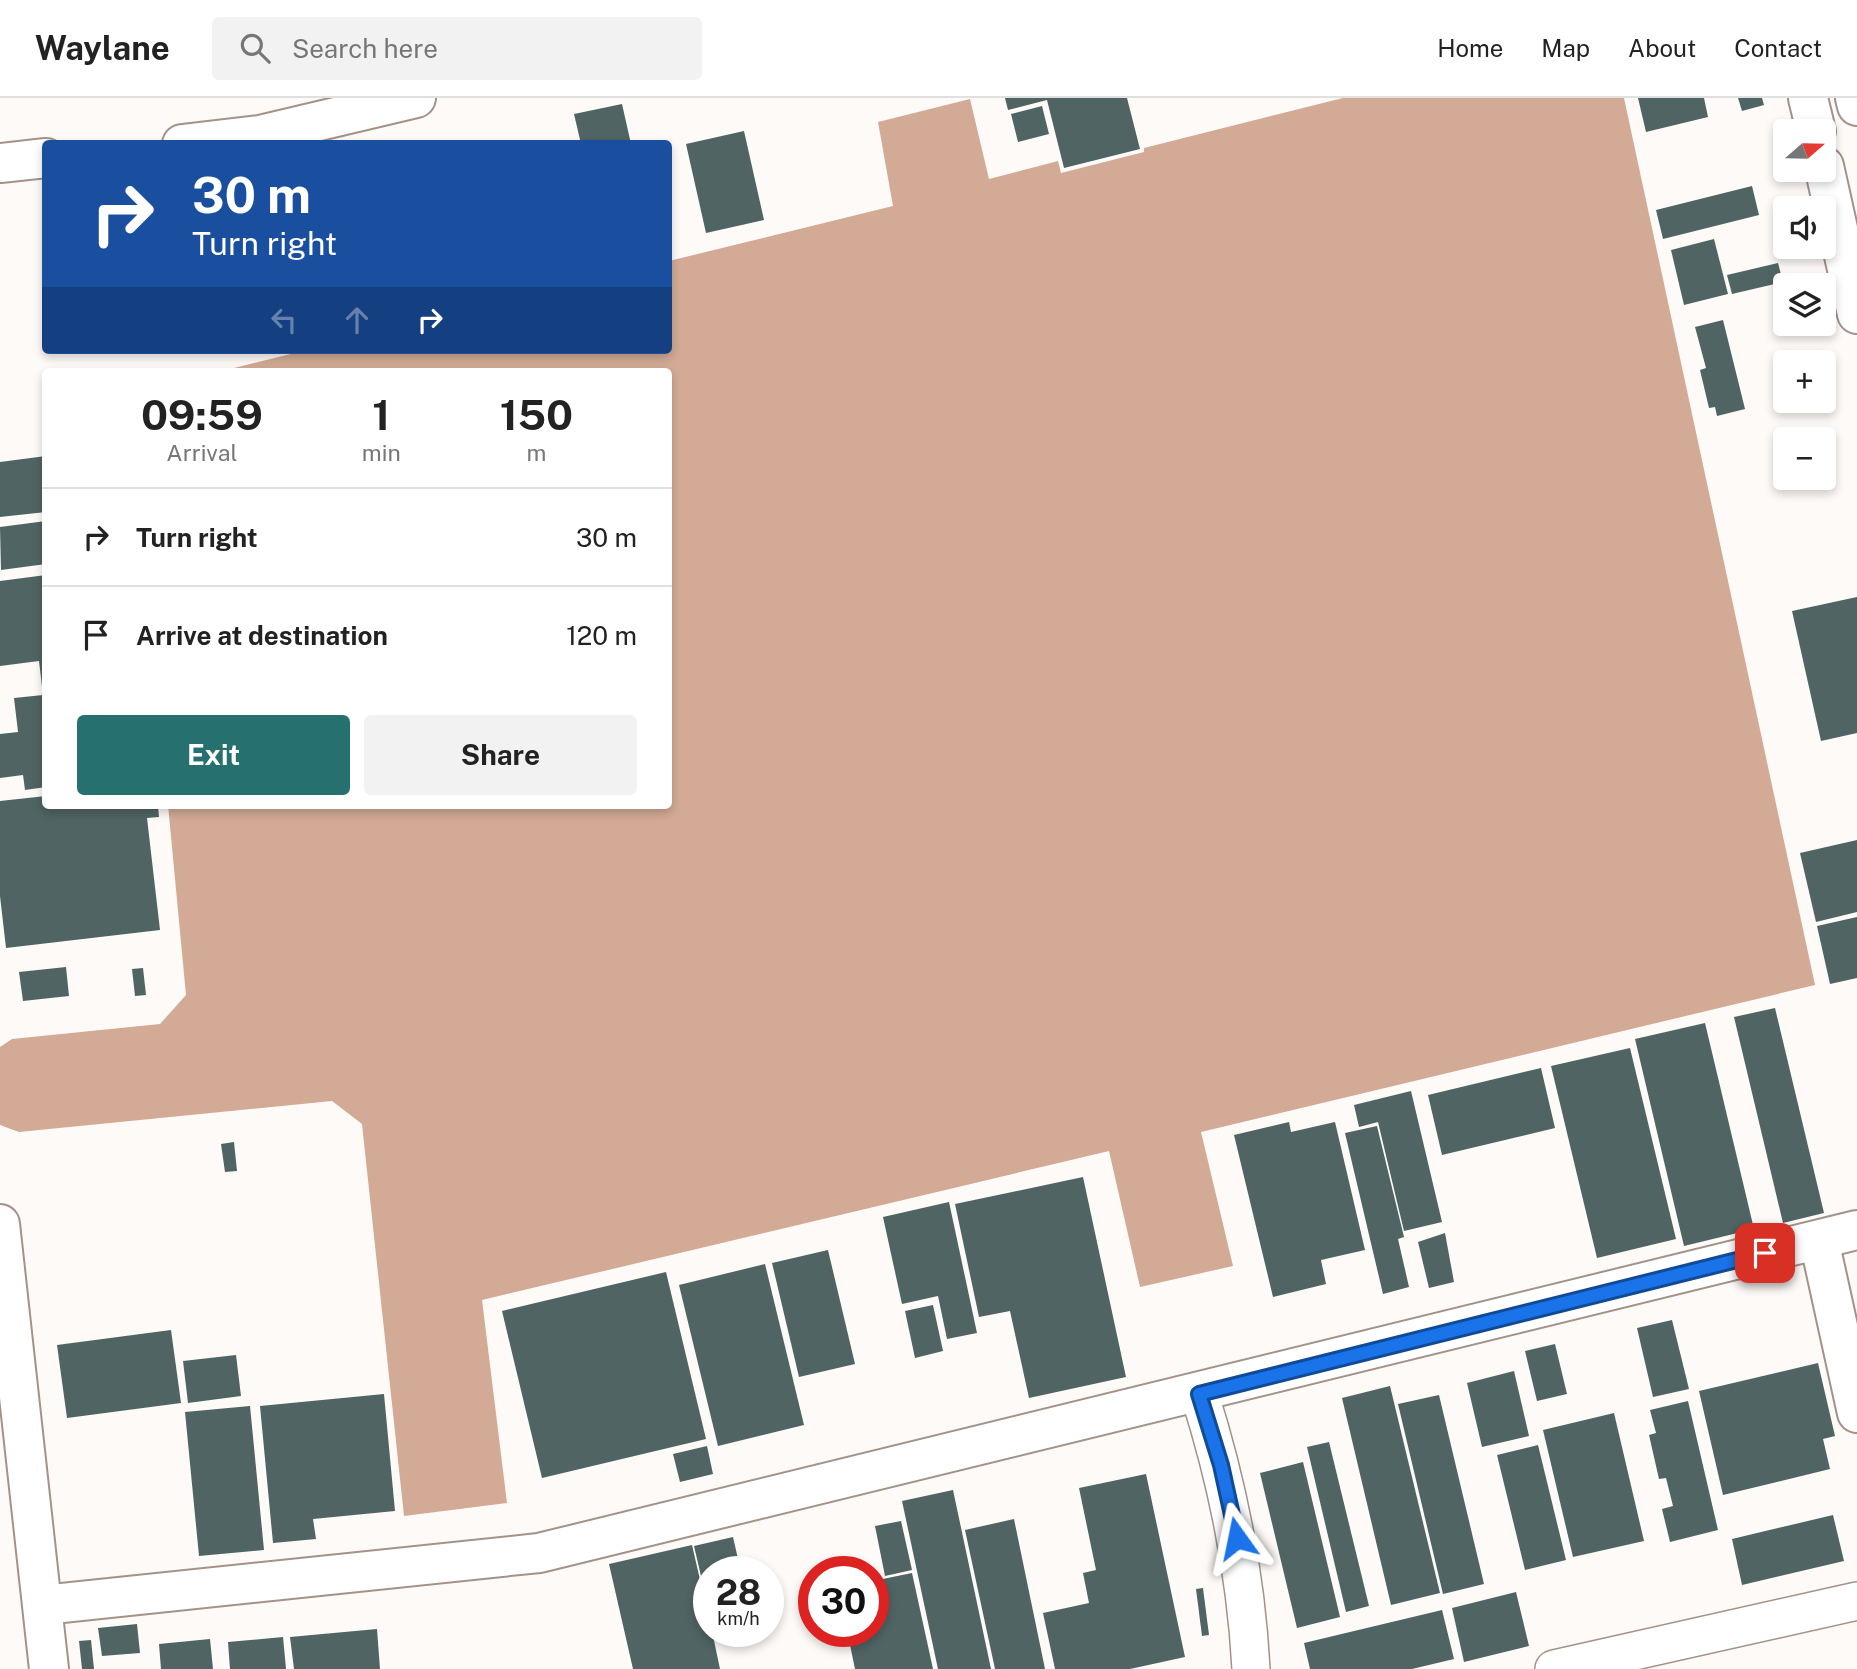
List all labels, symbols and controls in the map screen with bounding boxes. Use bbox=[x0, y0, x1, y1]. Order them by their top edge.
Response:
search box bbox=[212, 17, 702, 80]
text: Waylane bbox=[35, 29, 170, 67]
icon: search bbox=[236, 29, 274, 67]
text: Search here bbox=[292, 33, 438, 64]
text: Home bbox=[1437, 34, 1503, 62]
text: Map bbox=[1541, 34, 1590, 62]
text: About bbox=[1628, 34, 1696, 62]
text: Contact bbox=[1734, 34, 1822, 62]
north arrow bbox=[1773, 119, 1836, 182]
map controls bbox=[1773, 119, 1836, 490]
text: 30 m bbox=[192, 166, 311, 224]
icon: right bbox=[77, 168, 168, 259]
button: sound bbox=[1773, 196, 1836, 259]
text: Turn right bbox=[192, 225, 337, 262]
button: layers bbox=[1773, 273, 1836, 336]
icon: left bbox=[265, 301, 303, 339]
icon: ahead bbox=[338, 301, 376, 339]
icon: right bbox=[411, 301, 449, 339]
button: + bbox=[1773, 350, 1836, 413]
text: 09:59 bbox=[141, 390, 263, 439]
text: 1 bbox=[372, 390, 390, 439]
text: 150 bbox=[500, 390, 573, 439]
button: − bbox=[1773, 427, 1836, 490]
text: Arrival bbox=[166, 439, 237, 466]
text: min bbox=[362, 439, 401, 466]
text: m bbox=[526, 439, 546, 466]
icon: right bbox=[77, 518, 115, 556]
text: Turn right bbox=[136, 522, 258, 553]
text: 30 m bbox=[576, 522, 637, 553]
icon: arrive bbox=[77, 616, 115, 654]
text: Arrive at destination bbox=[136, 620, 388, 651]
text: 120 m bbox=[566, 620, 637, 651]
button: Exit bbox=[77, 715, 350, 795]
button: Share bbox=[364, 715, 637, 795]
pin bbox=[1735, 1223, 1795, 1283]
icon: arrive bbox=[1746, 1234, 1784, 1272]
position arrow bbox=[1200, 1501, 1274, 1575]
speed limit sign: 30 bbox=[798, 1556, 889, 1647]
text: 28 bbox=[716, 1572, 761, 1613]
text: km/h bbox=[717, 1608, 760, 1629]

